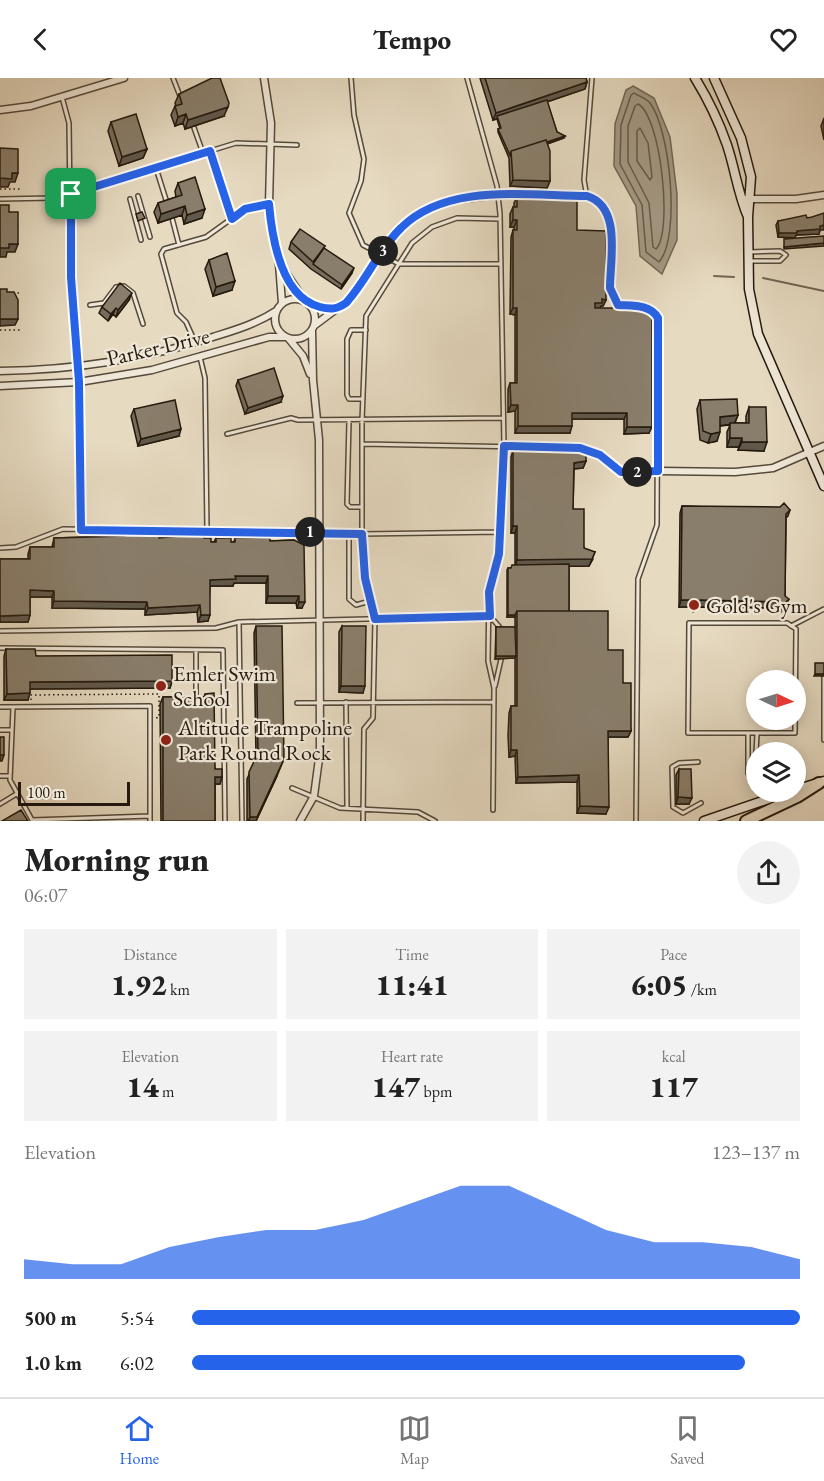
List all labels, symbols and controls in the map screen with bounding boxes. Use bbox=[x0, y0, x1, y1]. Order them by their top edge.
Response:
text: Tempo bbox=[373, 22, 451, 57]
icon: back bbox=[24, 23, 57, 56]
icon: heart bbox=[767, 23, 800, 56]
pin bbox=[45, 168, 96, 219]
icon: arrive bbox=[54, 177, 87, 210]
pin: 3 bbox=[368, 236, 398, 266]
text: 3 bbox=[379, 240, 387, 261]
street label: Parker Drive bbox=[104, 321, 213, 373]
pin: 2 bbox=[622, 457, 652, 487]
text: 2 bbox=[633, 461, 641, 482]
pin: 1 bbox=[295, 517, 325, 547]
text: 1 bbox=[306, 521, 314, 542]
place label: Gold's Gym bbox=[706, 591, 808, 620]
marker: Gold's Gym bbox=[687, 598, 701, 612]
place label: Emler Swim School bbox=[173, 659, 276, 713]
north arrow bbox=[746, 670, 806, 730]
map controls bbox=[746, 670, 806, 802]
marker: Emler Swim School bbox=[154, 679, 168, 693]
place label: Altitude Trampoline Park Round Rock bbox=[177, 713, 352, 767]
marker: Altitude Trampoline Park Round Rock bbox=[159, 733, 173, 747]
button: layers bbox=[746, 742, 806, 802]
scale bar bbox=[18, 779, 130, 806]
text: 100 m bbox=[27, 782, 66, 803]
text: Morning run bbox=[24, 838, 209, 881]
button: share bbox=[737, 841, 800, 904]
text: 06:07 bbox=[24, 882, 67, 908]
text: Distance bbox=[124, 944, 177, 965]
text: Time bbox=[395, 944, 429, 965]
text: Pace bbox=[660, 944, 687, 965]
text: 1.92 bbox=[111, 965, 167, 1004]
text: 11:41 bbox=[375, 965, 449, 1004]
text: 6:05 bbox=[630, 965, 688, 1004]
text: km bbox=[167, 979, 190, 1000]
text: /km bbox=[688, 979, 717, 1000]
text: Elevation bbox=[122, 1046, 179, 1067]
text: Heart rate bbox=[381, 1046, 443, 1067]
text: kcal bbox=[662, 1046, 686, 1067]
text: 14 bbox=[126, 1067, 159, 1106]
text: 147 bbox=[372, 1067, 420, 1106]
text: 117 bbox=[649, 1067, 698, 1106]
text: m bbox=[159, 1081, 174, 1102]
text: bpm bbox=[420, 1081, 452, 1102]
text: Elevation bbox=[24, 1139, 96, 1165]
text: 123–137 m bbox=[712, 1139, 800, 1165]
text: 500 m bbox=[24, 1305, 77, 1331]
text: 5:54 bbox=[120, 1305, 154, 1331]
text: 1.0 km bbox=[24, 1350, 82, 1376]
text: 6:02 bbox=[120, 1350, 154, 1376]
tab: Home bbox=[120, 1412, 159, 1469]
tab: Map bbox=[398, 1412, 431, 1469]
tab: Saved bbox=[670, 1412, 704, 1469]

